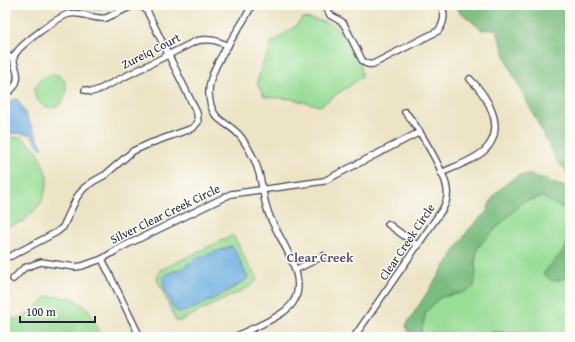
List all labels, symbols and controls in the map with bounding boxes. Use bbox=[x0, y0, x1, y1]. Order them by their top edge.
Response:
street label: Zureiq Court bbox=[118, 28, 184, 73]
street label: Silver Clear Creek Circle bbox=[107, 179, 223, 248]
street label: Clear Creek Circle bbox=[375, 200, 439, 283]
district label: Clear Creek bbox=[287, 248, 354, 267]
scale bar bbox=[20, 298, 95, 324]
text: 100 m bbox=[26, 303, 56, 320]

